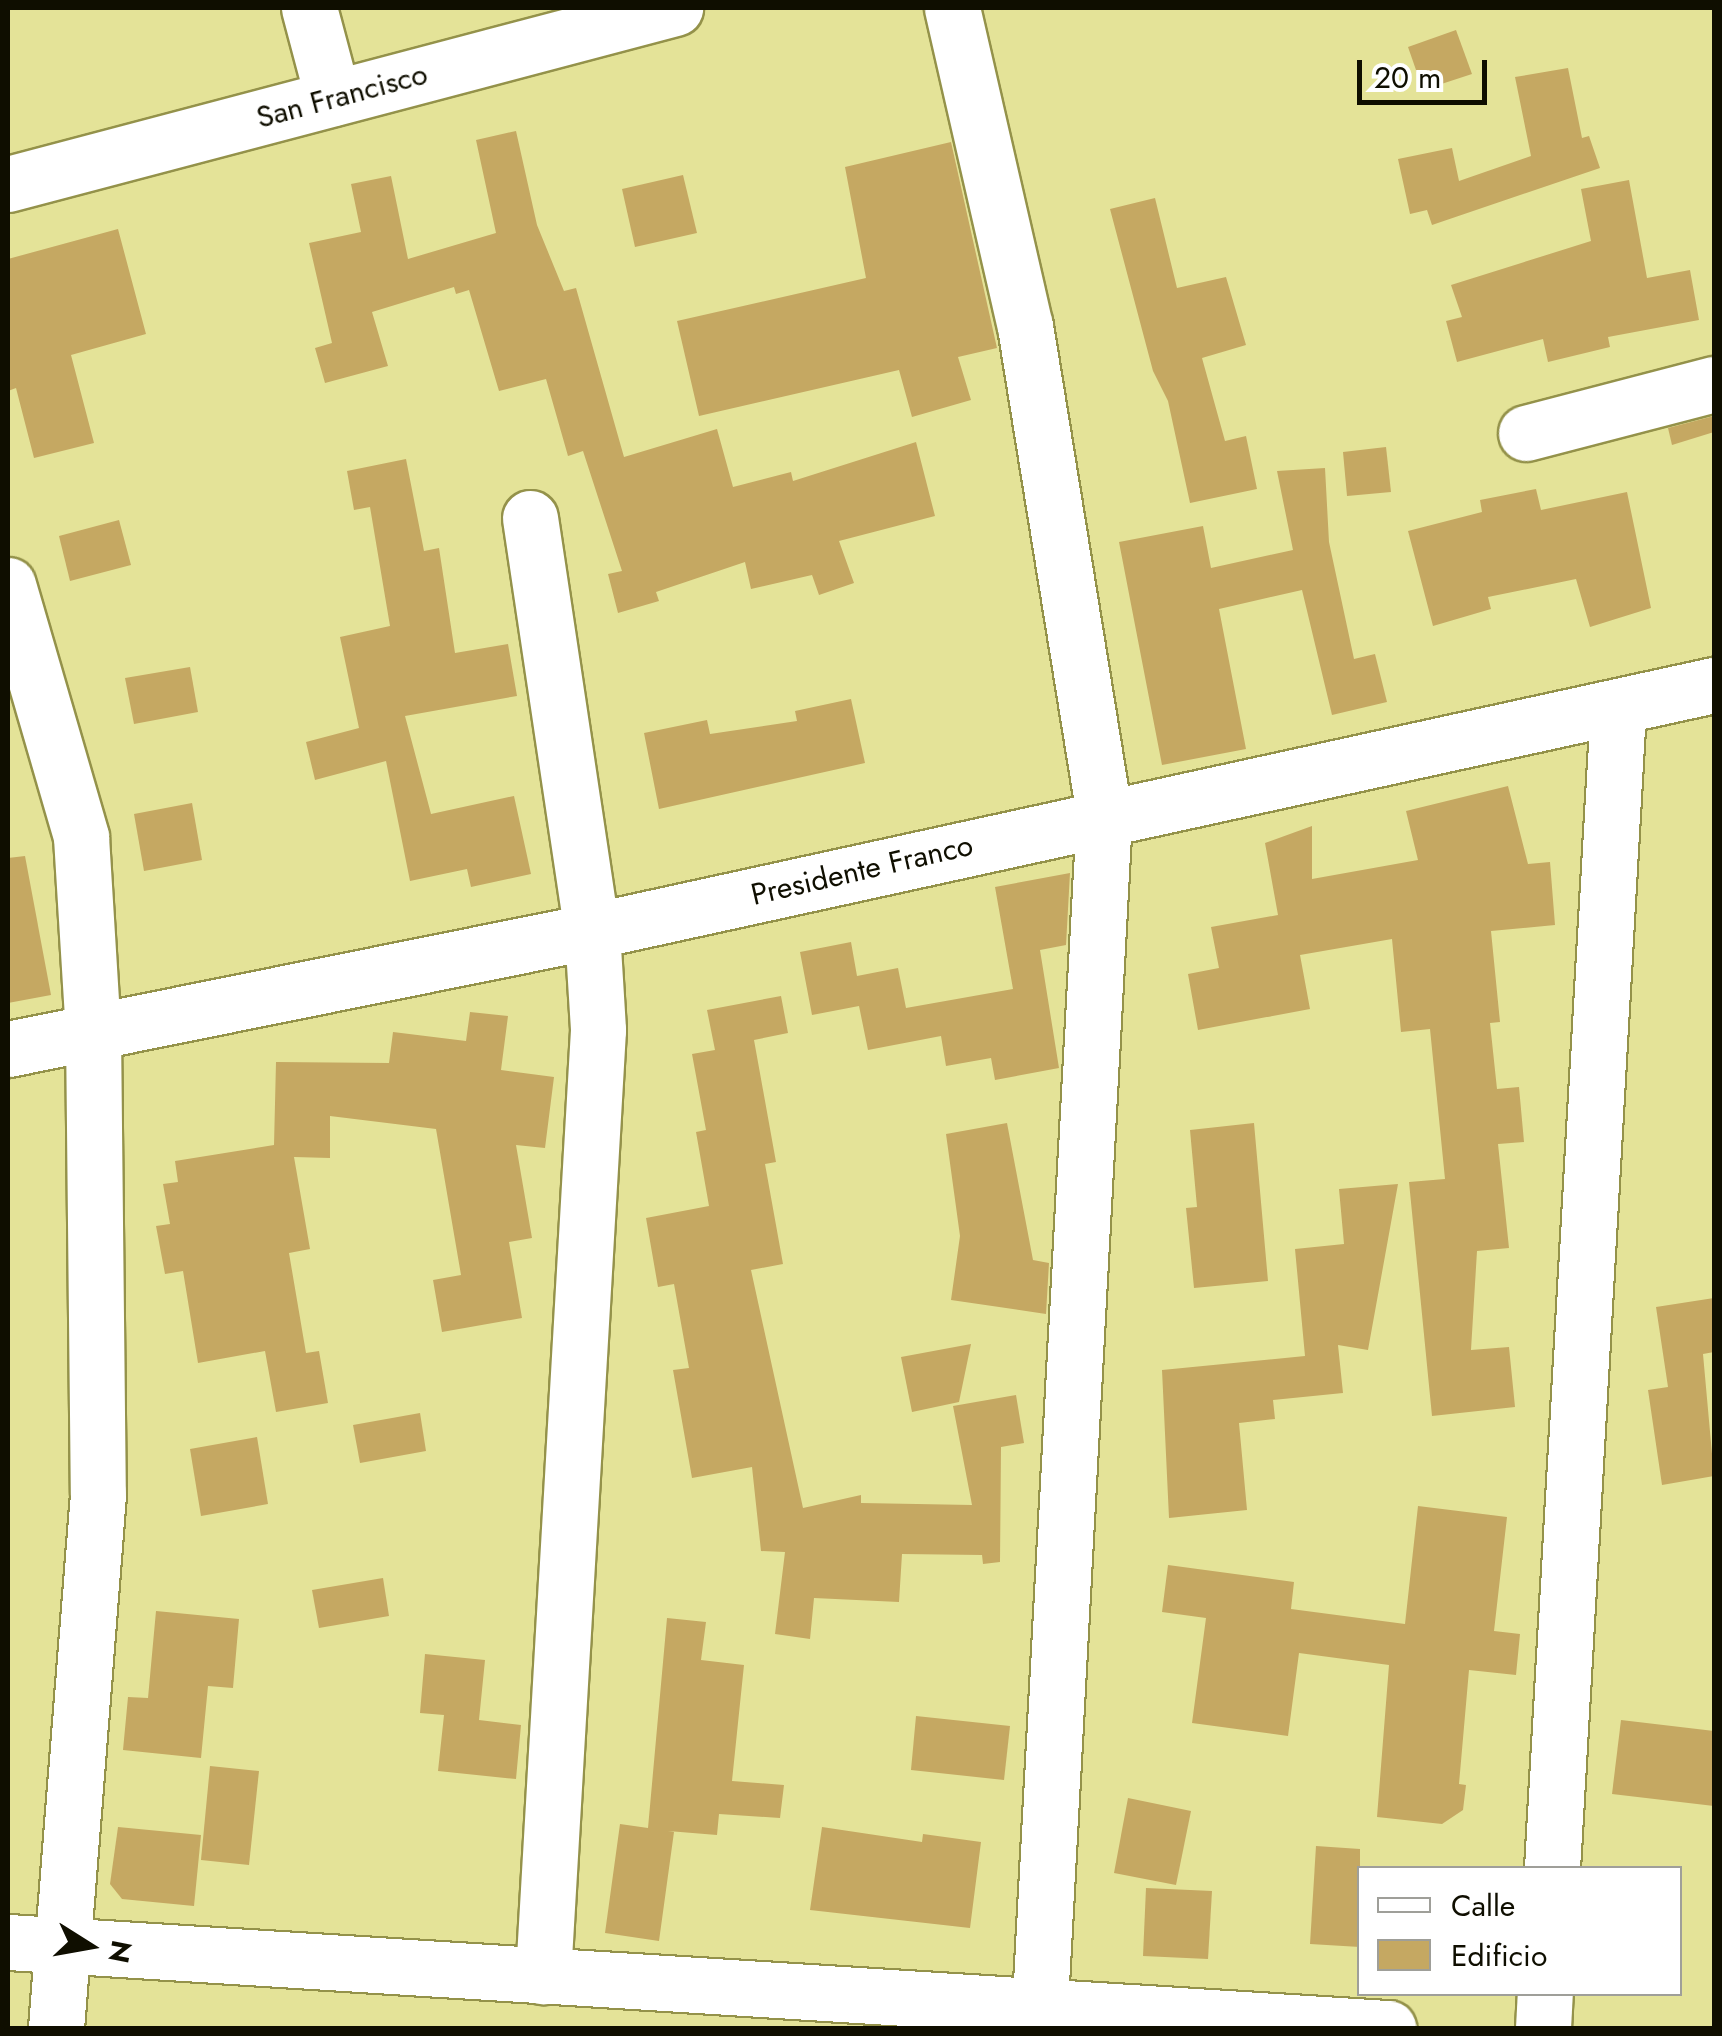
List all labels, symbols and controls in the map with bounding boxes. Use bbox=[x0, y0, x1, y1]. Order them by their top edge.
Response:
scale bar bbox=[1362, 40, 1492, 102]
street label: San Francisco bbox=[253, 56, 431, 136]
text: 20 m bbox=[1374, 56, 1441, 99]
street label: Presidente Franco bbox=[748, 827, 976, 913]
legend bbox=[1357, 1866, 1682, 1996]
text: Calle bbox=[1451, 1884, 1515, 1927]
north arrow bbox=[40, 1896, 140, 1996]
text: Edificio bbox=[1451, 1934, 1547, 1977]
text: N bbox=[98, 1937, 142, 1967]

